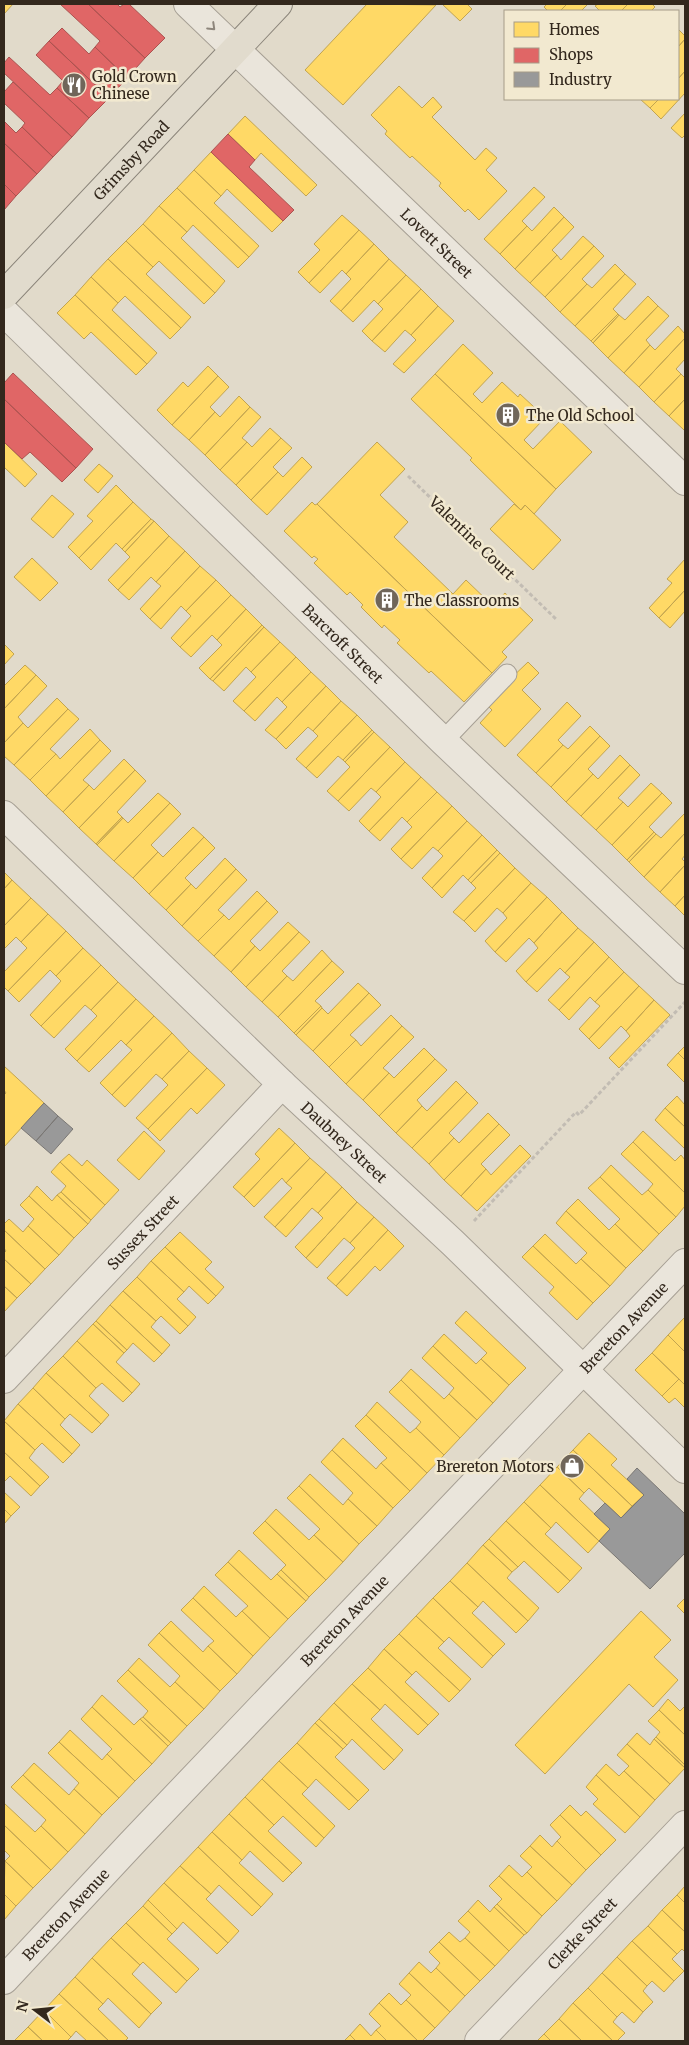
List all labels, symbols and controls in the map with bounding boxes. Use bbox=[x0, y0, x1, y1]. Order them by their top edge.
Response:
legend bbox=[504, 10, 679, 100]
text: Homes bbox=[549, 20, 600, 39]
one-way arrow bbox=[206, 21, 215, 30]
text: Shops bbox=[549, 45, 593, 64]
place label: Gold Crown Chinese bbox=[92, 67, 177, 103]
text: Industry bbox=[549, 70, 612, 89]
restaurant icon: Gold Crown Chinese bbox=[61, 72, 87, 98]
street label: Grimsby Road bbox=[89, 117, 173, 204]
street label: Lovett Street bbox=[397, 204, 477, 282]
building icon: The Old School bbox=[495, 402, 521, 428]
place label: The Old School bbox=[526, 406, 635, 425]
street label: Valentine Court bbox=[424, 492, 519, 584]
building icon: The Classrooms bbox=[374, 587, 400, 613]
place label: The Classrooms bbox=[404, 591, 519, 610]
street label: Barcroft Street bbox=[299, 600, 388, 687]
street label: Daubney Street bbox=[297, 1097, 391, 1187]
street label: Sussex Street bbox=[103, 1190, 183, 1273]
street label: Brereton Avenue bbox=[576, 1278, 672, 1377]
shop icon: Brereton Motors bbox=[559, 1453, 585, 1479]
place label: Brereton Motors bbox=[436, 1457, 554, 1476]
street label: Brereton Avenue bbox=[296, 1571, 392, 1670]
street label: Brereton Avenue bbox=[18, 1864, 113, 1964]
street label: Clerke Street bbox=[543, 1893, 621, 1973]
north arrow bbox=[10, 1985, 60, 2035]
text: N bbox=[12, 1999, 33, 2014]

